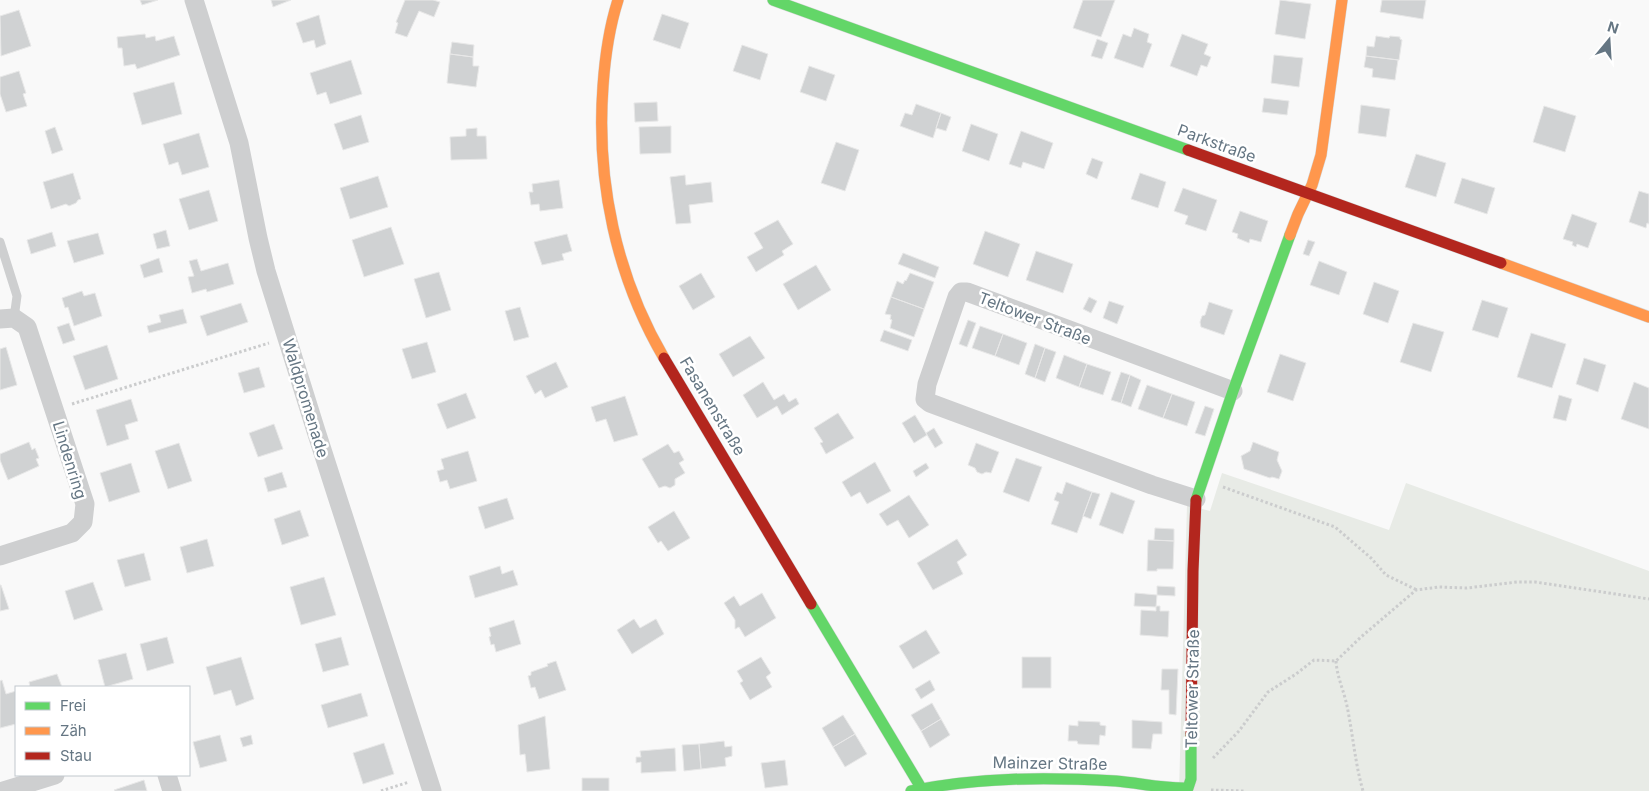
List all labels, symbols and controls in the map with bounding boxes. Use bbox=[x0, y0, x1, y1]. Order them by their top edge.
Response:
north arrow bbox=[1584, 15, 1634, 65]
text: N bbox=[1605, 17, 1621, 37]
street label: Parkstraße bbox=[1175, 120, 1259, 166]
street label: Teltower Straße bbox=[976, 287, 1094, 349]
street label: Waldpromenade bbox=[278, 336, 334, 460]
street label: Fasanenstraße bbox=[676, 353, 750, 459]
street label: Lindenring bbox=[49, 419, 91, 501]
street label: Teltower Straße bbox=[1181, 629, 1203, 749]
legend bbox=[15, 686, 190, 776]
text: Frei bbox=[60, 696, 86, 715]
text: Zäh bbox=[60, 721, 87, 740]
text: Stau bbox=[60, 746, 92, 765]
street label: Mainzer Straße bbox=[992, 752, 1108, 774]

